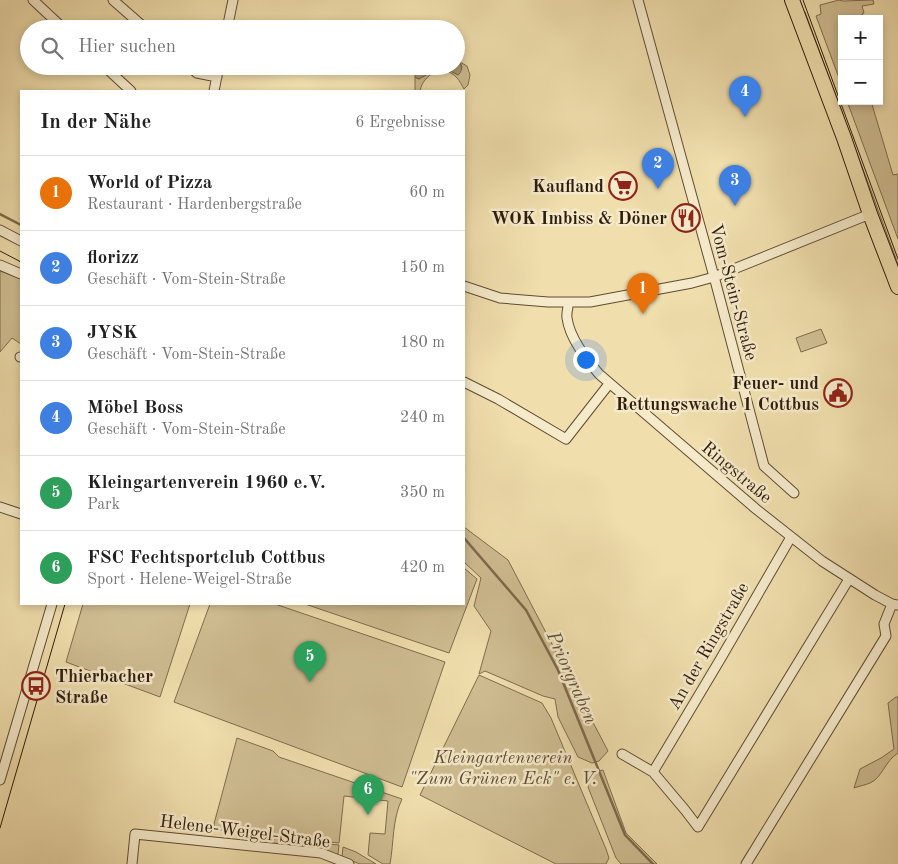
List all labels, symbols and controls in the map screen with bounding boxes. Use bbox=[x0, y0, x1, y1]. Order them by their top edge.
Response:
map controls bbox=[838, 15, 883, 105]
button: + bbox=[838, 15, 883, 60]
search box bbox=[20, 20, 465, 75]
icon: search bbox=[38, 34, 66, 62]
text: Hier suchen bbox=[78, 38, 176, 57]
button: − bbox=[838, 60, 883, 105]
pin: 4 bbox=[729, 76, 761, 117]
text: In der Nähe bbox=[40, 112, 151, 133]
text: 6 Ergebnisse bbox=[355, 115, 445, 131]
pin: 2 bbox=[642, 148, 674, 189]
pin: 3 bbox=[719, 165, 751, 206]
supermarket icon: Kaufland bbox=[608, 171, 638, 201]
text: World of Pizza bbox=[87, 174, 212, 193]
place label: Kaufland bbox=[532, 178, 604, 196]
text: 1 bbox=[51, 185, 61, 201]
text: 60 m bbox=[409, 185, 445, 201]
text: Restaurant · Hardenbergstraße bbox=[87, 197, 302, 213]
restaurant icon: WOK Imbiss & Döner bbox=[671, 203, 701, 233]
place label: WOK Imbiss & Döner bbox=[491, 210, 667, 228]
street label: Vom-Stein-Straße bbox=[706, 222, 760, 362]
text: florizz bbox=[87, 249, 139, 268]
text: 2 bbox=[51, 260, 61, 276]
text: 150 m bbox=[400, 260, 445, 276]
text: Geschäft · Vom-Stein-Straße bbox=[87, 272, 286, 288]
pin: 1 bbox=[627, 273, 659, 314]
text: JYSK bbox=[87, 324, 138, 343]
text: 3 bbox=[51, 335, 61, 351]
text: 180 m bbox=[400, 335, 445, 351]
text: Geschäft · Vom-Stein-Straße bbox=[87, 347, 286, 363]
your location bbox=[573, 347, 599, 373]
place label: Feuer- und Rettungswache 1 Cottbus bbox=[616, 375, 819, 414]
public building icon: Feuer- und Rettungswache 1 Cottbus bbox=[823, 378, 853, 408]
text: Möbel Boss bbox=[87, 399, 183, 418]
text: 4 bbox=[51, 410, 61, 426]
text: 240 m bbox=[400, 410, 445, 426]
text: Geschäft · Vom-Stein-Straße bbox=[87, 422, 286, 438]
street label: Ringstraße bbox=[698, 438, 775, 507]
text: Kleingartenverein 1960 e.V. bbox=[87, 474, 326, 493]
text: 5 bbox=[51, 485, 61, 501]
text: 350 m bbox=[400, 485, 445, 501]
text: Park bbox=[87, 497, 120, 513]
text: FSC Fechtsportclub Cottbus bbox=[87, 549, 325, 568]
text: 6 bbox=[51, 560, 61, 576]
text: 420 m bbox=[400, 560, 445, 576]
text: Sport · Helene-Weigel-Straße bbox=[87, 572, 292, 588]
street label: An der Ringstraße bbox=[665, 580, 753, 713]
water label: Priorgraben bbox=[541, 628, 600, 727]
pin: 5 bbox=[294, 641, 326, 682]
place label: Thierbacher Straße bbox=[55, 668, 153, 707]
bus stop icon: Thierbacher Straße bbox=[21, 671, 51, 701]
park label: Kleingartenverein "Zum Grünen Eck" e. V. bbox=[409, 749, 597, 788]
pin: 6 bbox=[352, 774, 384, 815]
street label: Helene-Weigel-Straße bbox=[158, 813, 331, 851]

